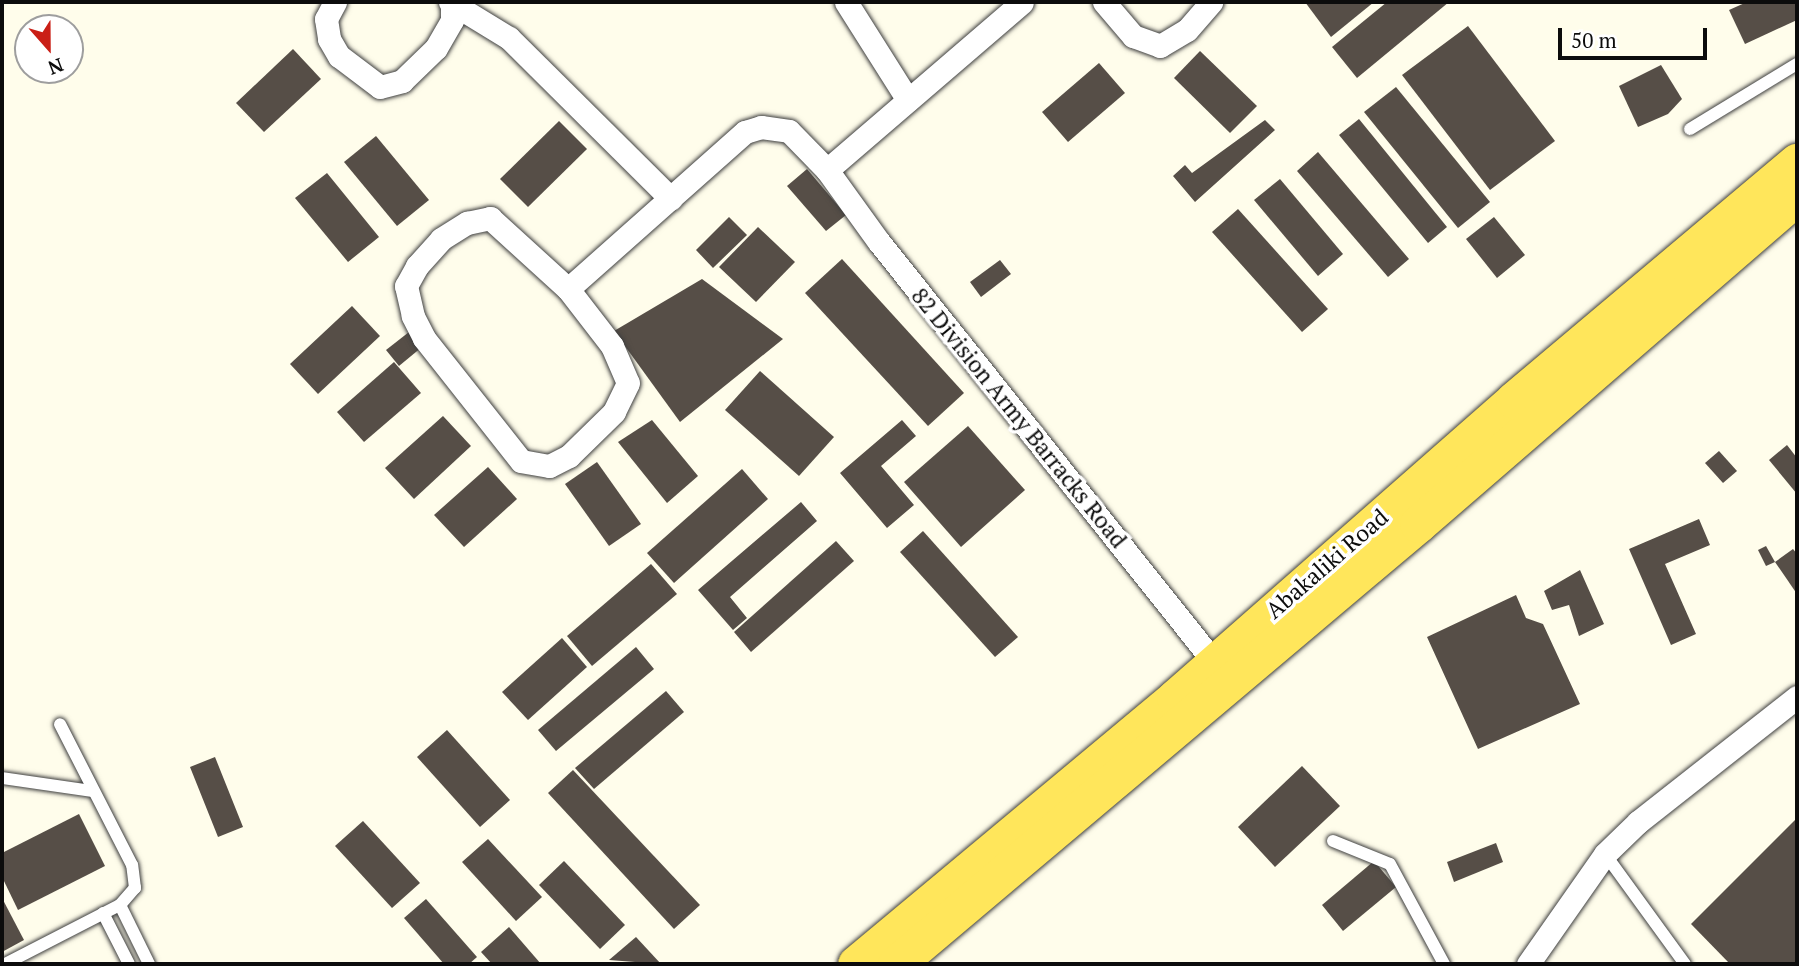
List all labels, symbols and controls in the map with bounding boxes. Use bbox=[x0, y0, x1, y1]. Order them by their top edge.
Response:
north arrow bbox=[14, 14, 84, 84]
scale bar bbox=[1561, 14, 1710, 58]
text: 50 m bbox=[1571, 26, 1617, 54]
text: N bbox=[45, 53, 67, 81]
street label: 82 Division Army Barracks Road bbox=[905, 282, 1133, 554]
street label: Abakaliki Road bbox=[1260, 503, 1394, 625]

